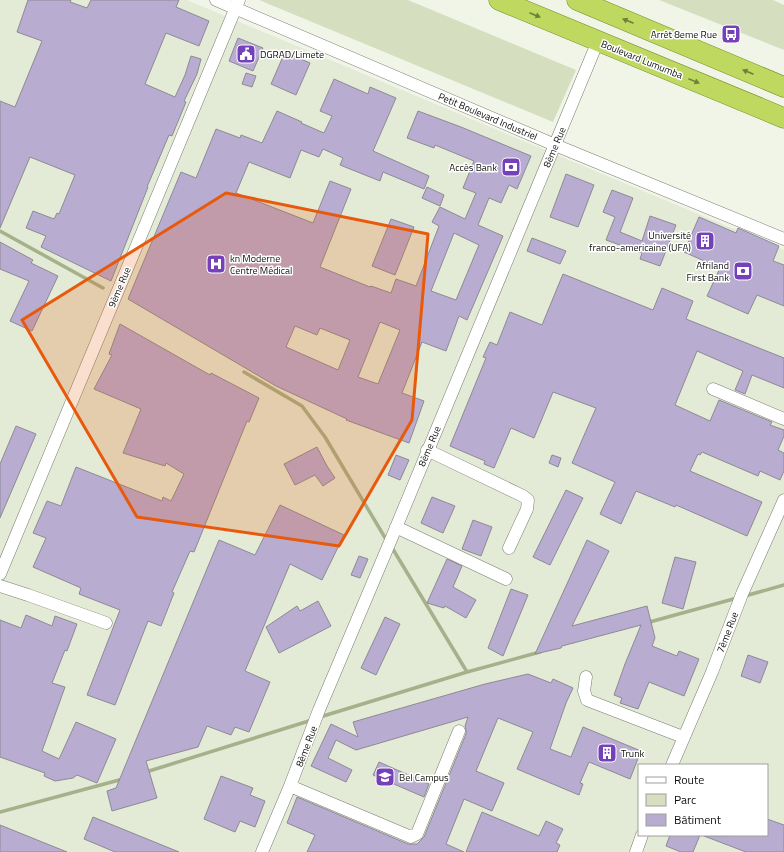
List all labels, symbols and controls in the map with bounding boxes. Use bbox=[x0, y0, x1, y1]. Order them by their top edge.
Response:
one-way arrow bbox=[530, 12, 541, 18]
one-way arrow bbox=[622, 18, 634, 24]
bus stop icon: Arrêt 8eme Rue bbox=[720, 23, 742, 45]
place label: Arrêt 8eme Rue bbox=[651, 27, 717, 42]
street label: Boulevard Lumumba bbox=[599, 36, 685, 83]
public building icon: DGRAD/Limete bbox=[235, 43, 257, 65]
place label: DGRAD/Limete bbox=[260, 47, 324, 62]
one-way arrow bbox=[742, 68, 754, 75]
one-way arrow bbox=[689, 78, 700, 84]
street label: Petit Boulevard Industriel bbox=[436, 89, 540, 144]
street label: 8ème Rue bbox=[539, 125, 570, 170]
bank icon: Accès Bank bbox=[500, 156, 522, 178]
place label: Accès Bank bbox=[449, 160, 497, 175]
place label: Université franco-americaine (UFA) bbox=[589, 228, 691, 255]
building icon: Université franco-americaine (UFA) bbox=[694, 230, 716, 252]
place label: kn Moderne Centre Médical bbox=[230, 251, 292, 278]
hospital icon: kn Moderne Centre Médical bbox=[205, 253, 227, 275]
place label: Afriland First Bank bbox=[686, 258, 729, 285]
bank icon: Afriland First Bank bbox=[732, 260, 754, 282]
street label: 9ème Rue bbox=[104, 265, 135, 310]
street label: 8ème Rue bbox=[414, 424, 445, 469]
street label: 7ème Rue bbox=[713, 610, 742, 655]
street label: 8ème Rue bbox=[292, 724, 321, 769]
building icon: Trunk bbox=[596, 742, 618, 764]
place label: Trunk bbox=[621, 746, 645, 761]
legend bbox=[638, 764, 768, 836]
school or university icon: Bel Campus bbox=[374, 766, 396, 788]
place label: Bel Campus bbox=[399, 770, 449, 785]
text: Route bbox=[674, 770, 704, 789]
text: Parc bbox=[674, 790, 696, 809]
text: Bâtiment bbox=[674, 810, 722, 829]

